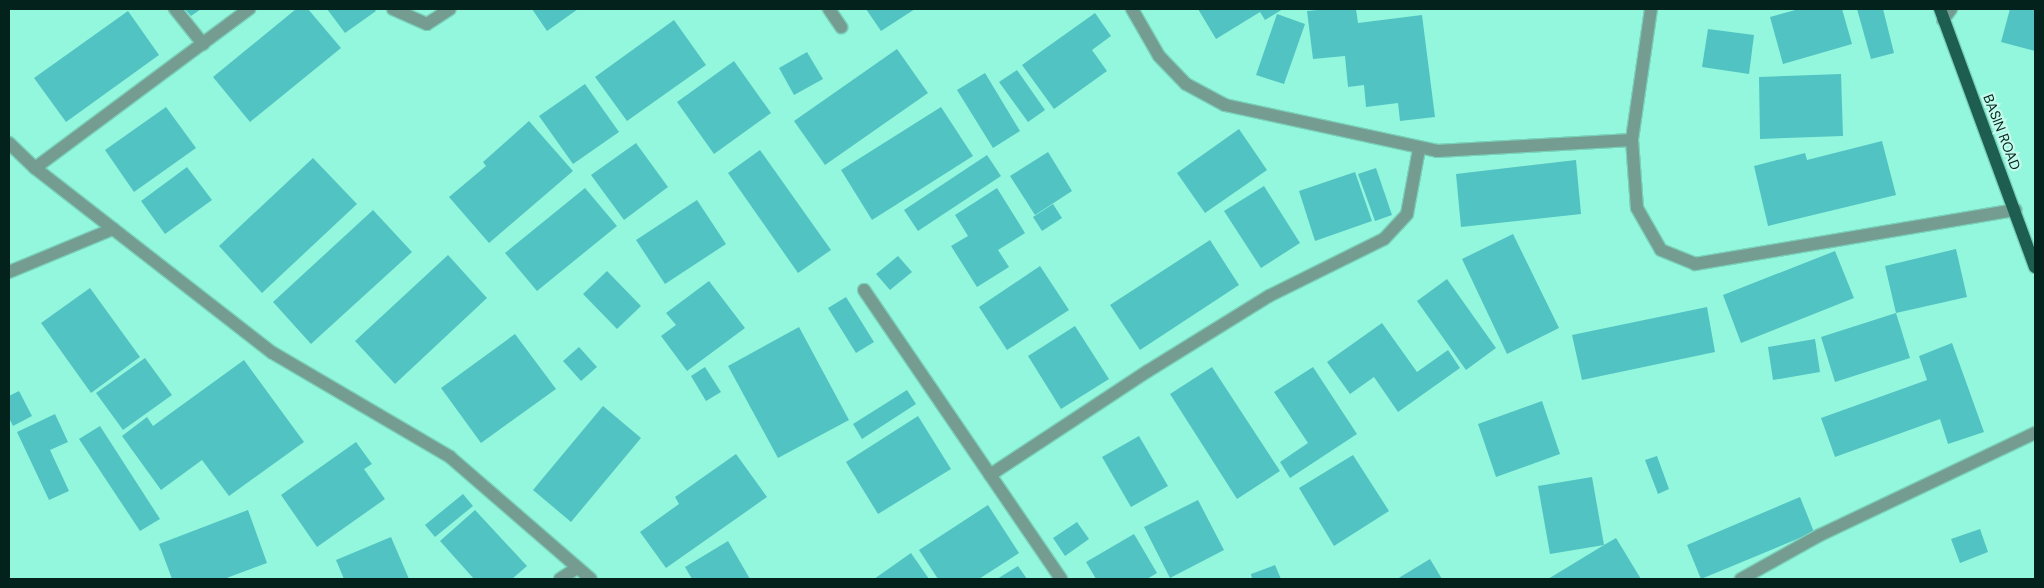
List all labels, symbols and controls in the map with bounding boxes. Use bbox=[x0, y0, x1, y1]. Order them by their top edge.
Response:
street label: BASIN ROAD bbox=[1980, 92, 2024, 172]

